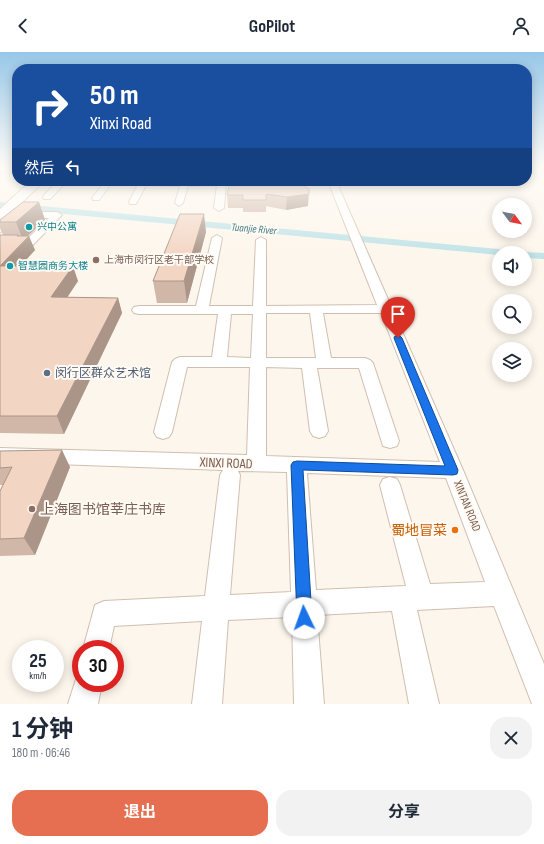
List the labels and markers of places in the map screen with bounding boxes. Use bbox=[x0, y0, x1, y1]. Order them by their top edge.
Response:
place label: 兴中公寓 bbox=[37, 221, 77, 233]
marker: 兴中公寓 bbox=[24, 222, 34, 232]
place label: 上海市闵行区老干部学校 bbox=[104, 254, 214, 266]
marker: 上海市闵行区老干部学校 bbox=[91, 255, 101, 265]
place label: 智慧园商务大楼 bbox=[18, 260, 88, 272]
marker: 智慧园商务大楼 bbox=[5, 261, 15, 271]
pin bbox=[381, 297, 415, 338]
place label: 闵行区群众艺术馆 bbox=[55, 366, 151, 381]
marker: 闵行区群众艺术馆 bbox=[42, 368, 52, 378]
place label: 上海图书馆莘庄书库 bbox=[40, 501, 166, 518]
marker: 上海图书馆莘庄书库 bbox=[27, 504, 37, 514]
place label: 蜀地冒菜 bbox=[391, 522, 447, 539]
marker: 蜀地冒菜 bbox=[450, 525, 460, 535]

